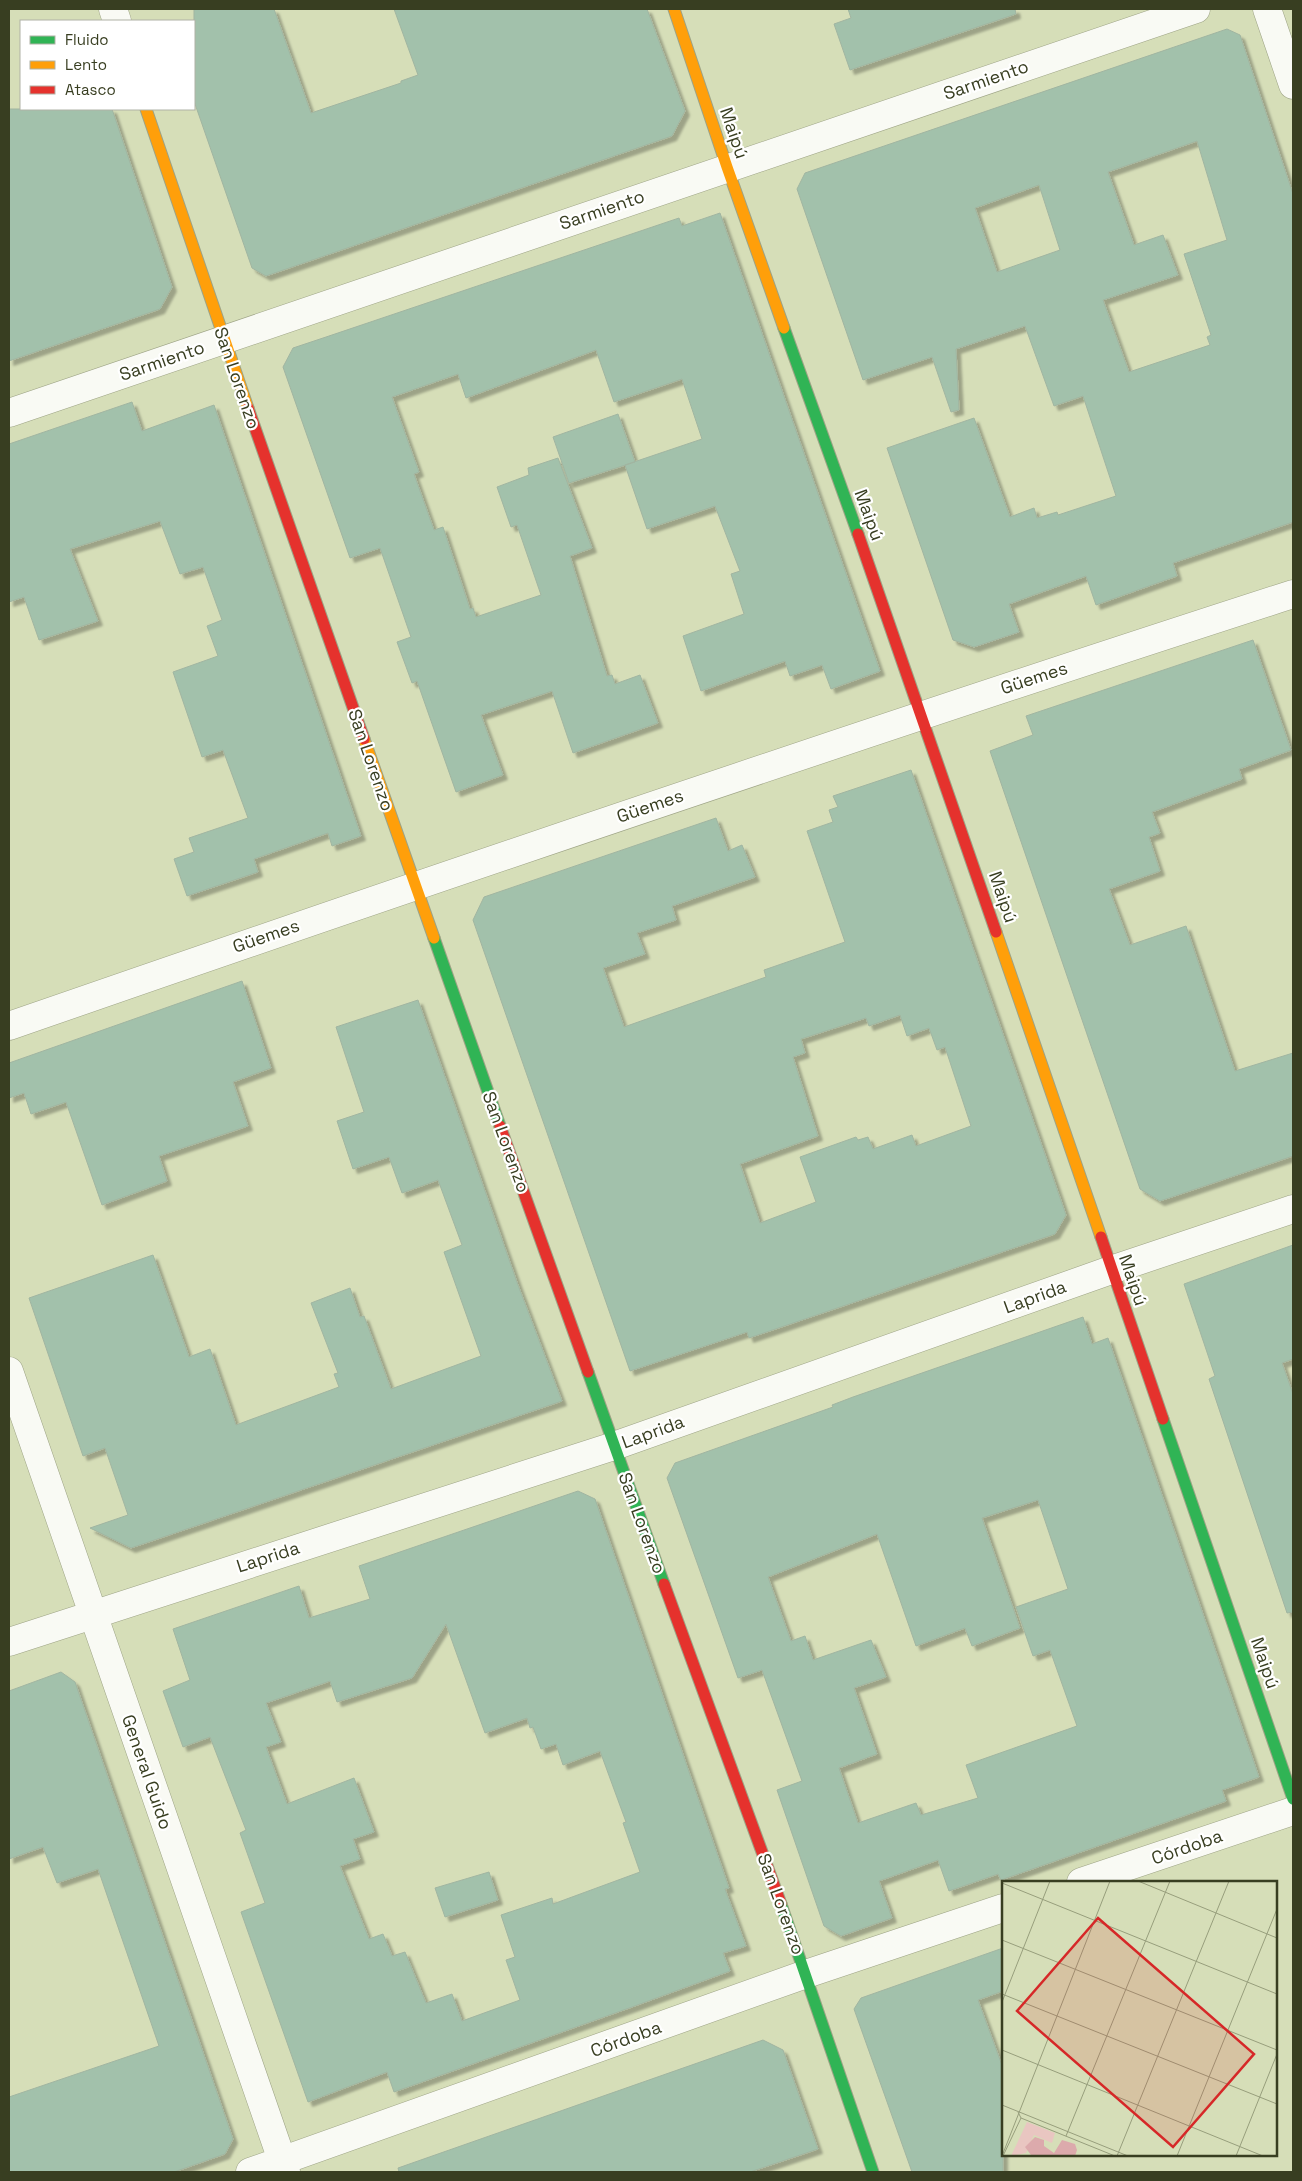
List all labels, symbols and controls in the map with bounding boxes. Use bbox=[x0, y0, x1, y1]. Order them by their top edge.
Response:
legend bbox=[20, 20, 195, 110]
text: Fluido bbox=[65, 30, 109, 49]
street label: Sarmiento bbox=[940, 54, 1031, 105]
text: Lento bbox=[65, 55, 107, 74]
text: Atasco bbox=[65, 80, 116, 99]
street label: Maipú bbox=[715, 104, 754, 162]
street label: Sarmiento bbox=[556, 184, 647, 235]
street label: San Lorenzo bbox=[209, 324, 266, 432]
street label: Sarmiento bbox=[116, 335, 207, 386]
street label: Maipú bbox=[850, 486, 889, 544]
street label: Güemes bbox=[997, 656, 1070, 699]
street label: San Lorenzo bbox=[343, 706, 400, 814]
street label: Güemes bbox=[613, 783, 686, 828]
street label: Maipú bbox=[984, 868, 1023, 926]
street label: Güemes bbox=[229, 913, 302, 958]
street label: San Lorenzo bbox=[477, 1088, 535, 1196]
street label: Maipú bbox=[1114, 1251, 1153, 1309]
street label: Laprida bbox=[1000, 1275, 1069, 1318]
street label: Laprida bbox=[618, 1410, 687, 1453]
street label: San Lorenzo bbox=[613, 1469, 671, 1577]
street label: Laprida bbox=[233, 1536, 302, 1577]
street label: Maipú bbox=[1246, 1634, 1285, 1692]
street label: General Guido bbox=[117, 1711, 178, 1832]
street label: Córdoba bbox=[1148, 1824, 1225, 1869]
street label: San Lorenzo bbox=[752, 1850, 810, 1958]
inset map bbox=[1002, 1881, 1277, 2156]
street label: Córdoba bbox=[587, 2015, 664, 2062]

